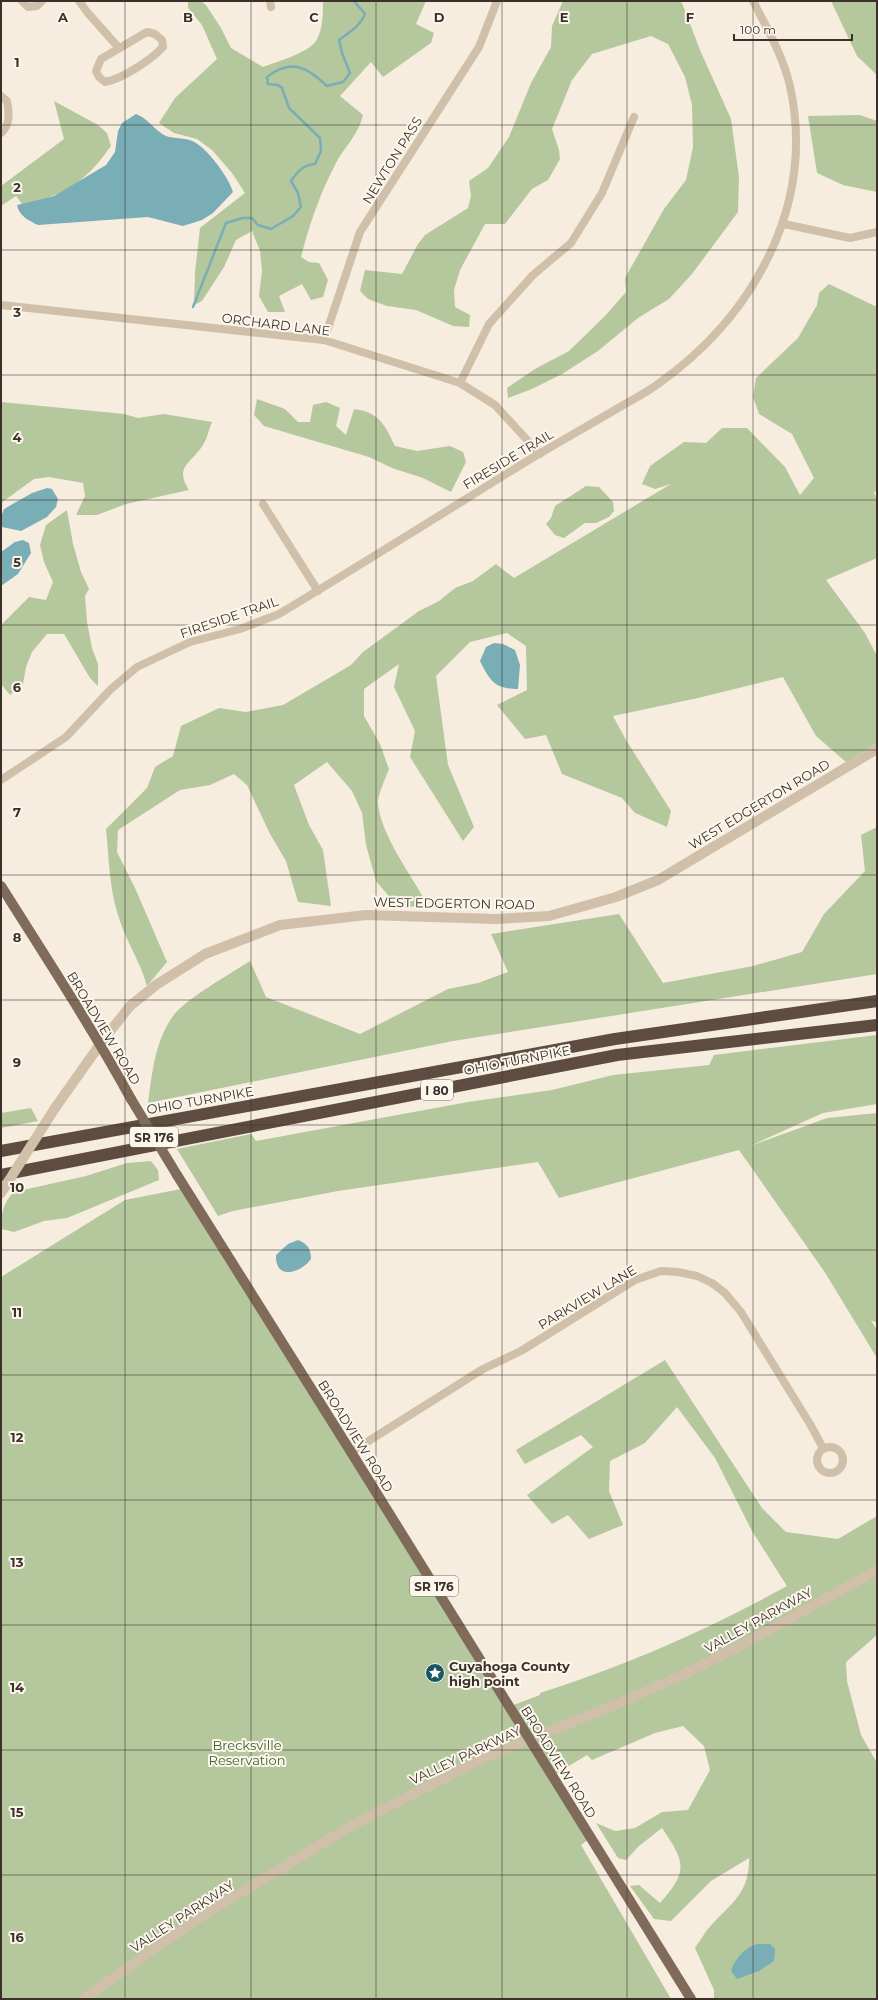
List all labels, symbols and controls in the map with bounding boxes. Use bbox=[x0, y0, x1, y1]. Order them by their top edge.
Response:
text: A bbox=[57, 9, 69, 25]
text: B bbox=[183, 9, 193, 25]
text: C bbox=[309, 9, 319, 25]
text: D bbox=[434, 9, 445, 25]
text: E bbox=[560, 9, 569, 25]
text: F bbox=[686, 9, 694, 25]
scale bar bbox=[734, 16, 852, 42]
text: 100 m bbox=[740, 22, 776, 37]
text: 1 bbox=[14, 54, 20, 70]
street label: NEWTON PASS bbox=[359, 113, 425, 207]
text: 2 bbox=[13, 179, 21, 195]
text: 3 bbox=[12, 304, 21, 320]
street label: ORCHARD LANE bbox=[221, 309, 331, 339]
street label: FIRESIDE TRAIL bbox=[460, 425, 556, 492]
text: 4 bbox=[13, 429, 22, 445]
text: 5 bbox=[13, 554, 21, 570]
street label: FIRESIDE TRAIL bbox=[178, 593, 281, 641]
text: 6 bbox=[13, 679, 22, 695]
street label: WEST EDGERTON ROAD bbox=[686, 755, 833, 852]
text: 7 bbox=[13, 804, 21, 820]
street label: WEST EDGERTON ROAD bbox=[373, 894, 535, 912]
text: 8 bbox=[13, 929, 22, 945]
street label: BROADVIEW ROAD bbox=[64, 968, 144, 1088]
street label: OHIO TURNPIKE bbox=[462, 1042, 572, 1078]
text: 9 bbox=[13, 1054, 21, 1070]
road number: I 80 bbox=[421, 1080, 453, 1100]
street label: OHIO TURNPIKE bbox=[145, 1083, 255, 1117]
road number: SR 176 bbox=[130, 1127, 178, 1147]
text: 10 bbox=[10, 1179, 24, 1195]
street label: PARKVIEW LANE bbox=[535, 1261, 639, 1333]
text: 11 bbox=[12, 1304, 22, 1320]
street label: BROADVIEW ROAD bbox=[315, 1377, 397, 1495]
text: 12 bbox=[11, 1429, 24, 1445]
text: 13 bbox=[11, 1554, 24, 1570]
road number: SR 176 bbox=[410, 1576, 458, 1596]
street label: VALLEY PARKWAY bbox=[701, 1583, 815, 1656]
place label: Cuyahoga County high point bbox=[449, 1658, 570, 1689]
place icon: Cuyahoga County high point bbox=[424, 1662, 446, 1684]
text: 14 bbox=[10, 1679, 24, 1695]
street label: BROADVIEW ROAD bbox=[518, 1703, 600, 1821]
street label: VALLEY PARKWAY bbox=[407, 1722, 524, 1788]
park label: Brecksville Reservation bbox=[208, 1737, 286, 1768]
text: 15 bbox=[11, 1804, 24, 1820]
street label: VALLEY PARKWAY bbox=[127, 1876, 238, 1956]
text: 16 bbox=[10, 1929, 24, 1945]

